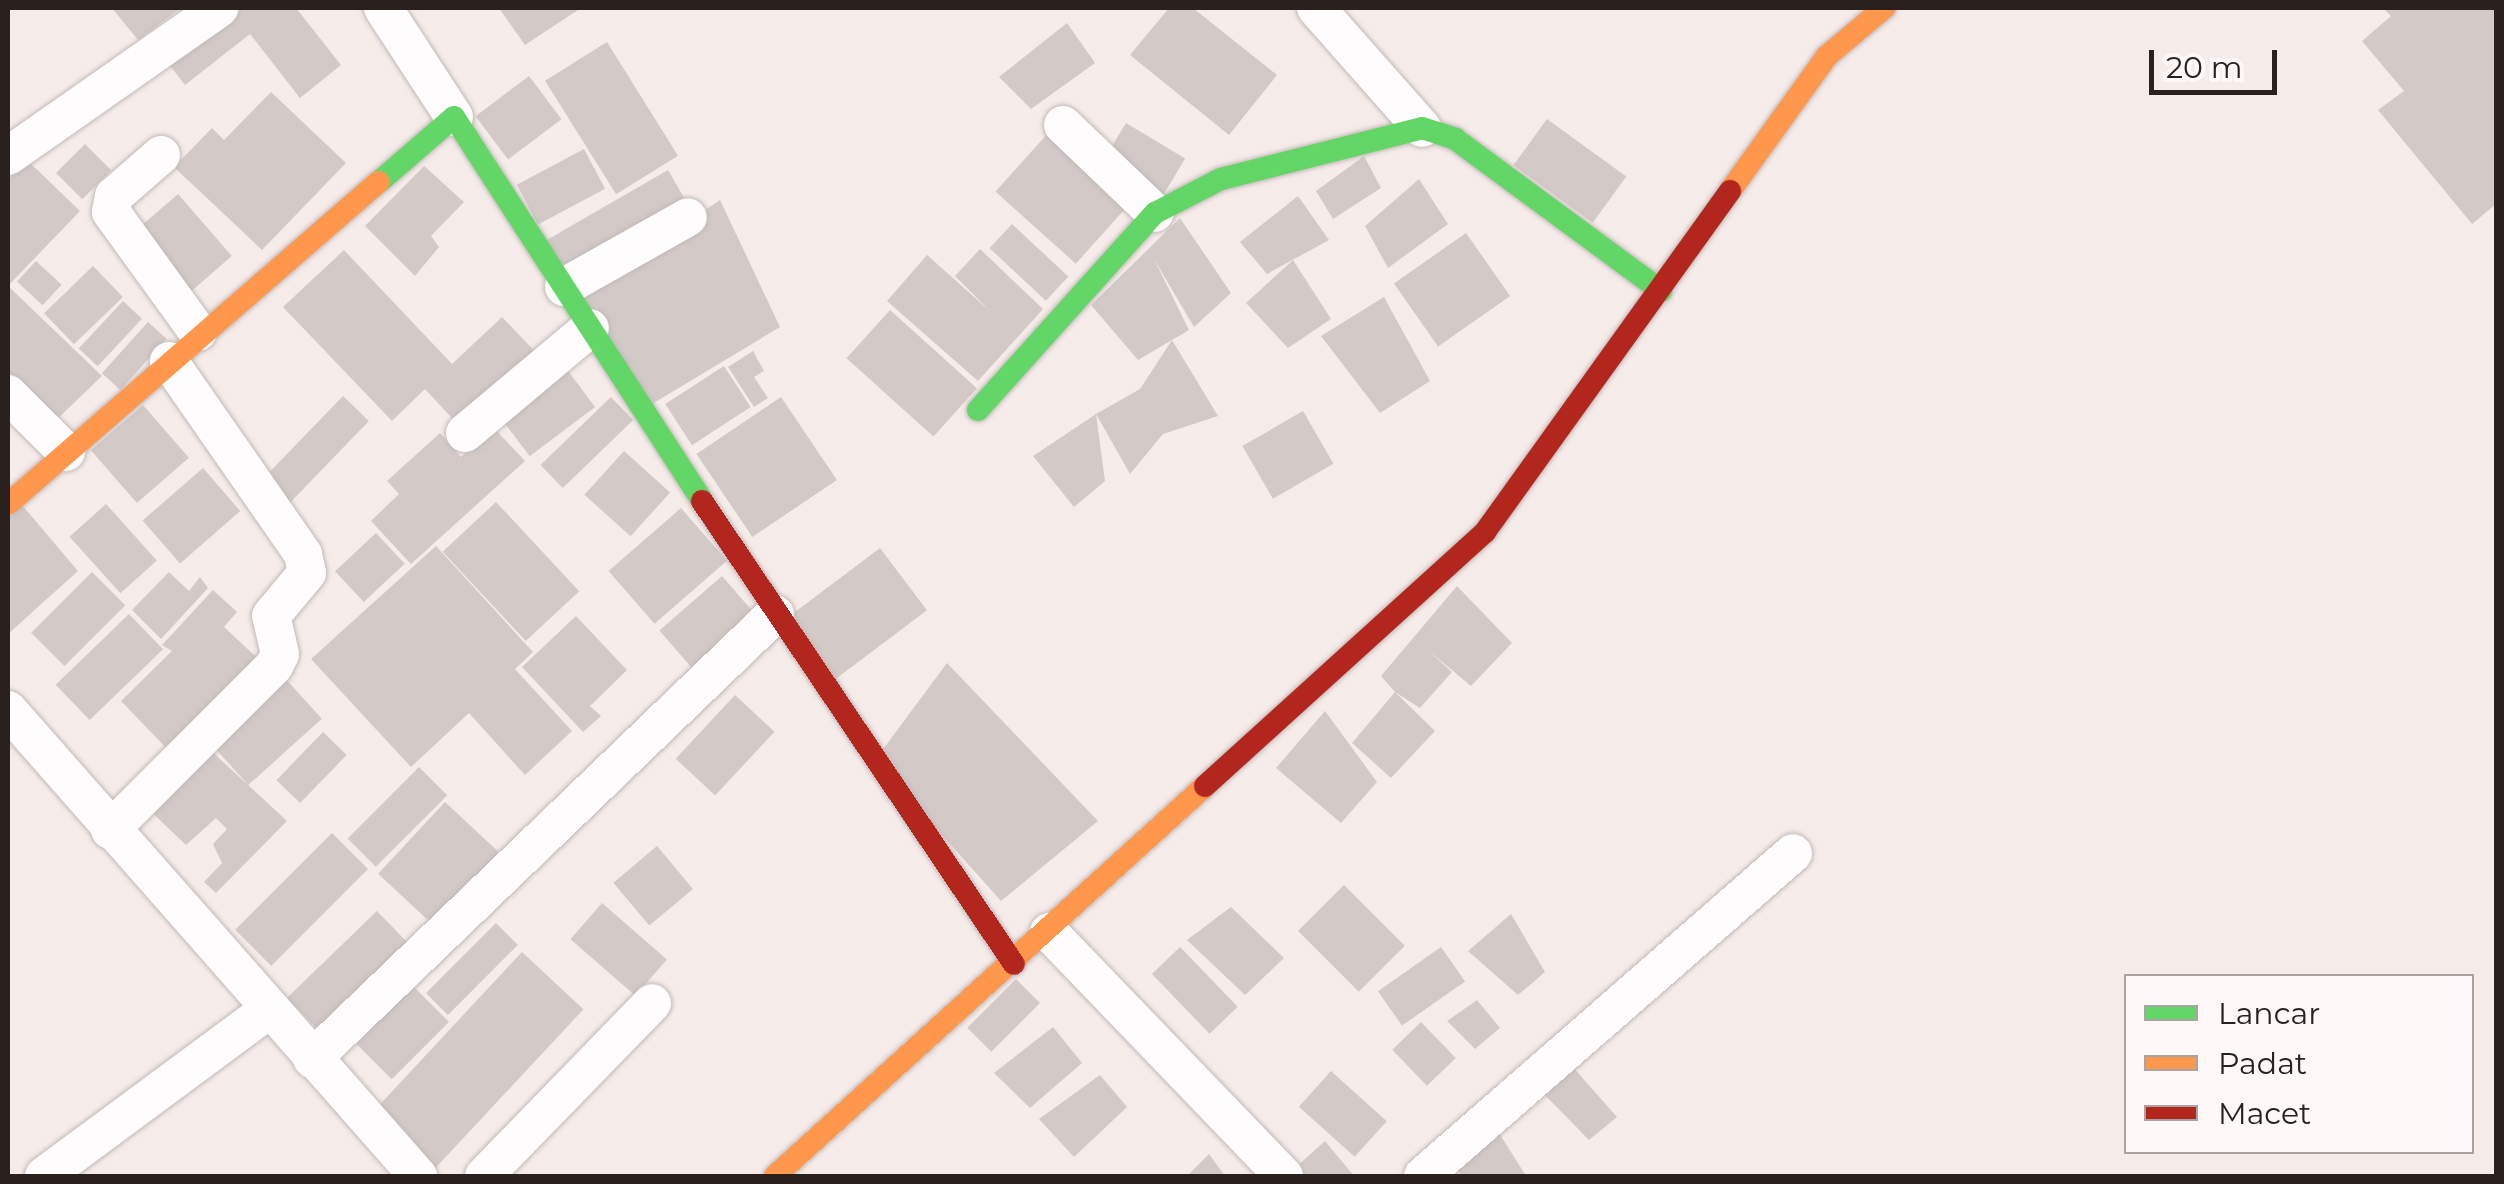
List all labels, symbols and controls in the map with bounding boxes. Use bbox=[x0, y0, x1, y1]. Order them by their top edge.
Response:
scale bar bbox=[2154, 30, 2282, 92]
text: 20 m bbox=[2166, 49, 2243, 86]
legend bbox=[2124, 974, 2474, 1154]
text: Lancar bbox=[2218, 995, 2320, 1032]
text: Padat bbox=[2218, 1045, 2307, 1082]
text: Macet bbox=[2218, 1095, 2311, 1132]

